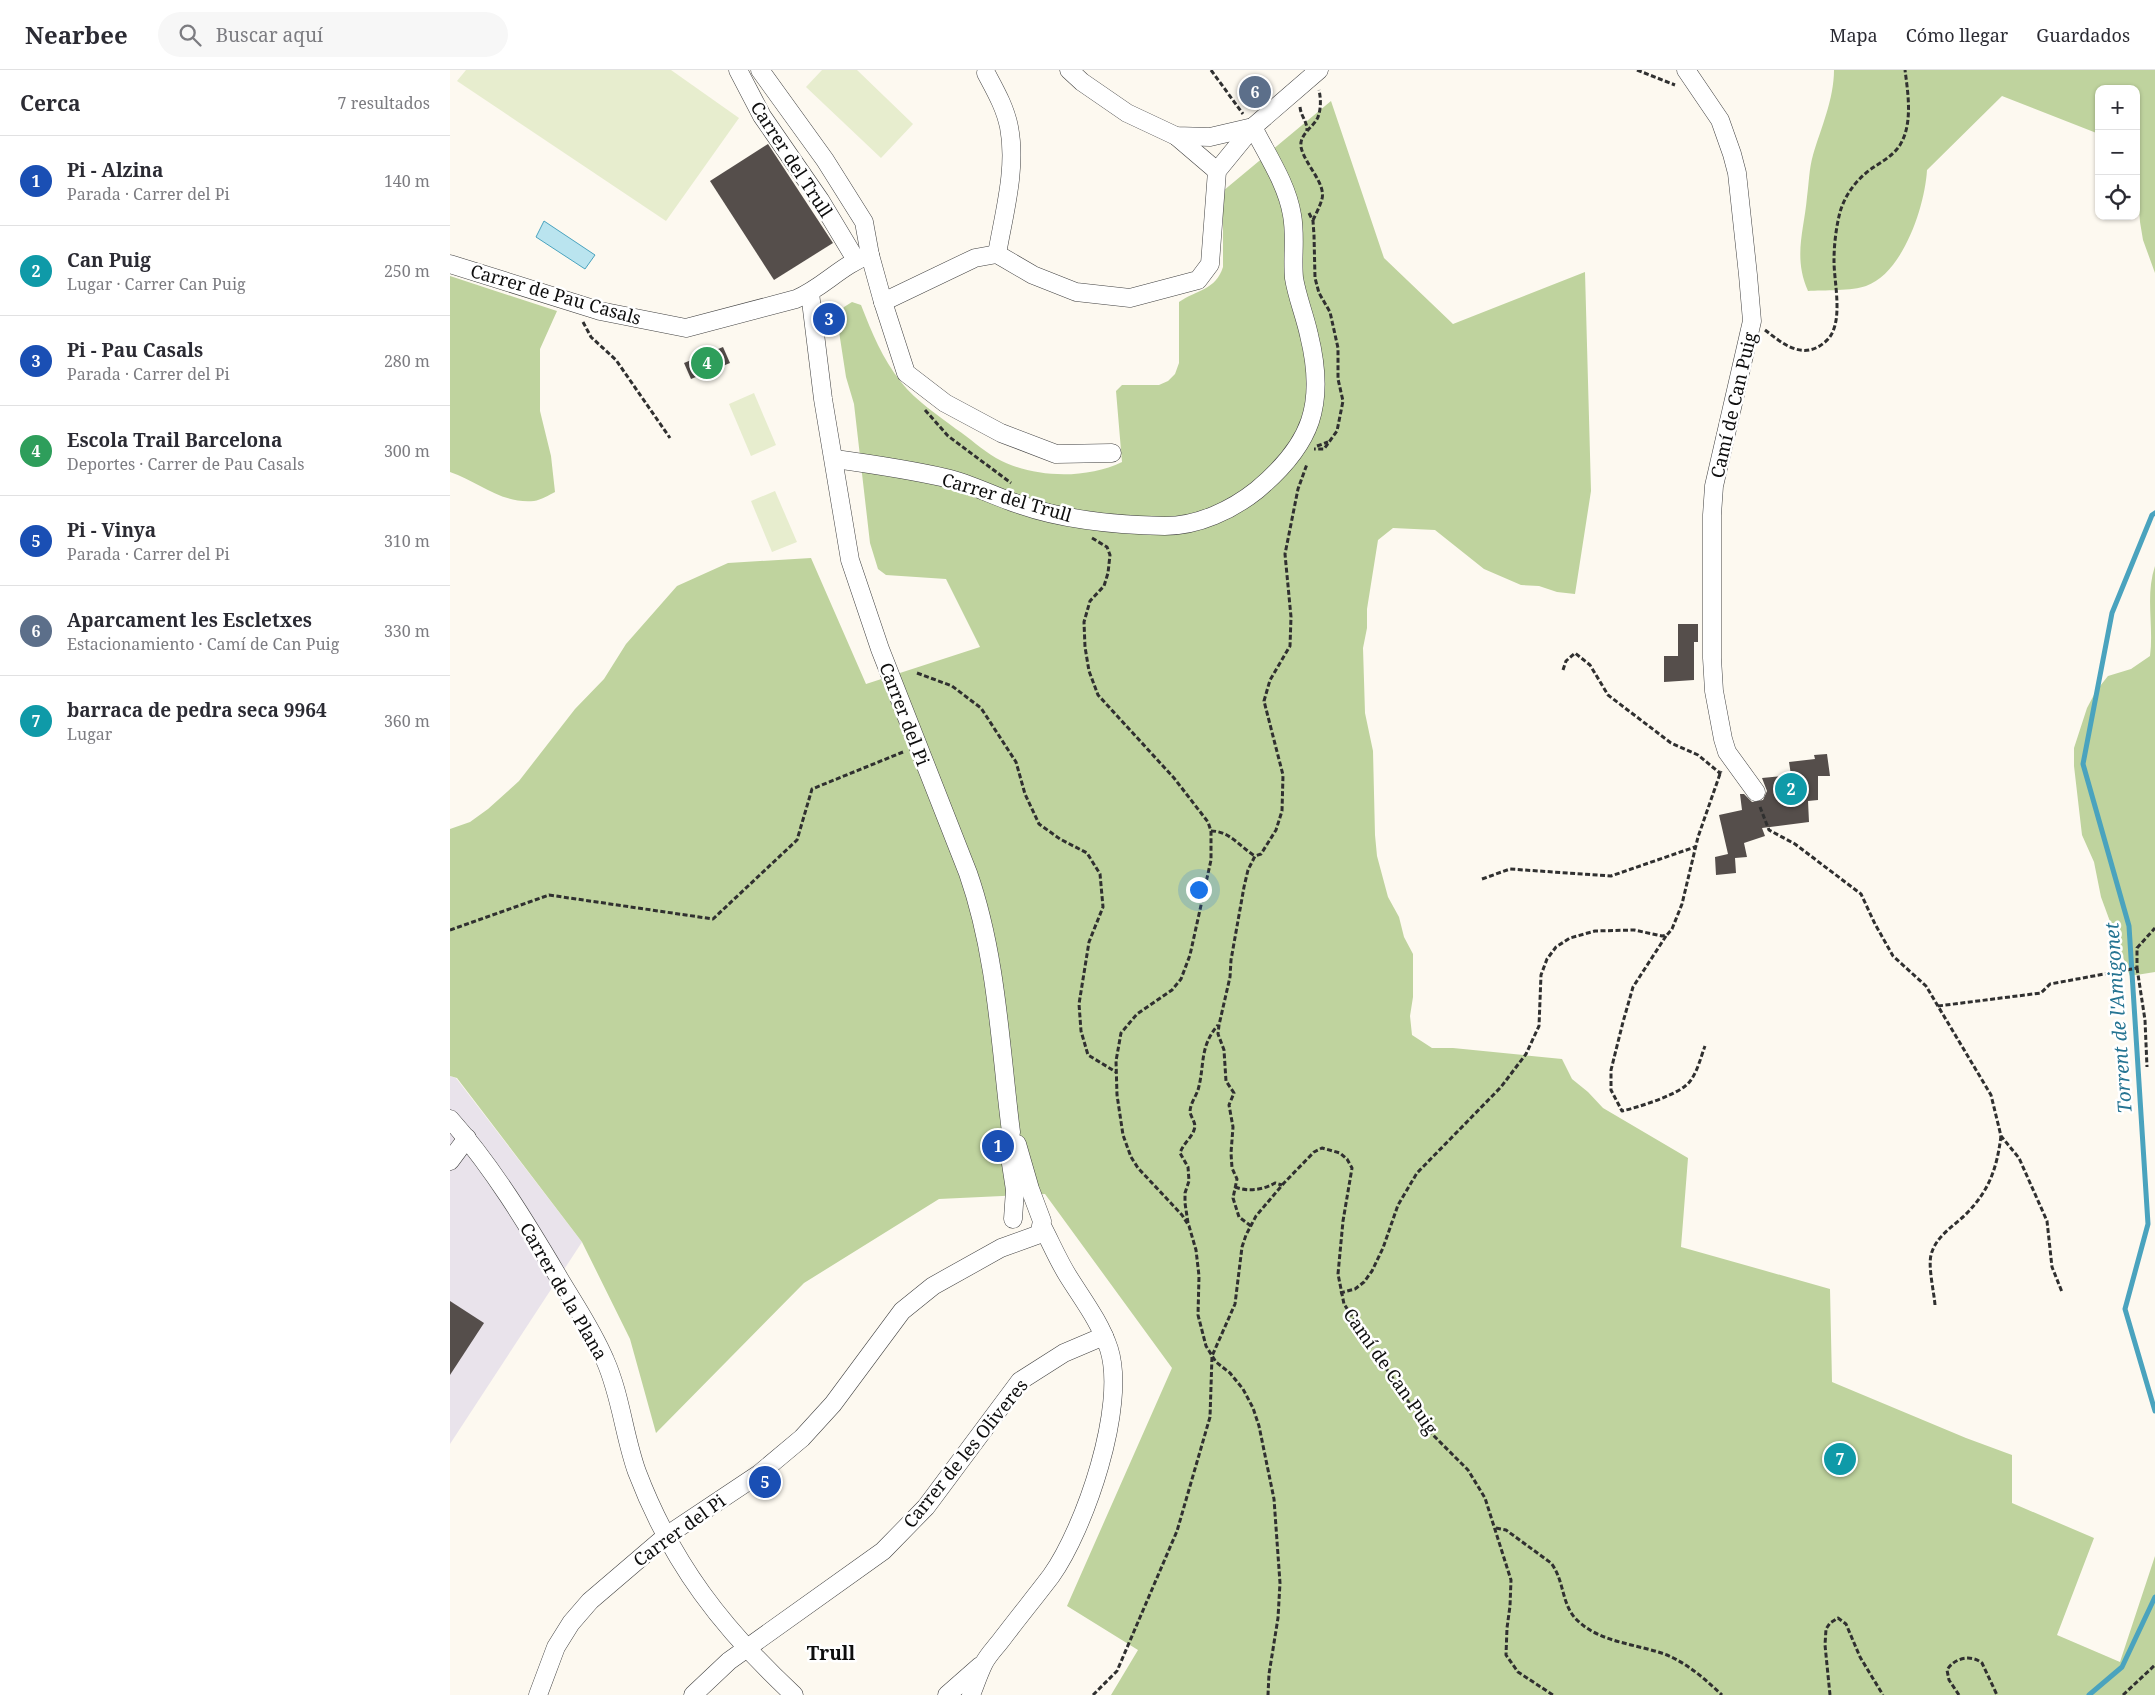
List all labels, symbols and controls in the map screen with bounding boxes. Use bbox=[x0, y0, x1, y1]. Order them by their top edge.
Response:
search box bbox=[158, 12, 508, 57]
text: Nearbee bbox=[25, 18, 128, 51]
icon: search bbox=[176, 21, 204, 49]
text: Buscar aquí bbox=[216, 22, 323, 48]
text: Mapa bbox=[1830, 23, 1878, 47]
text: Cómo llegar bbox=[1906, 23, 2008, 47]
text: Guardados bbox=[2036, 23, 2130, 47]
pin: 6 bbox=[1239, 73, 1271, 111]
map controls bbox=[2095, 85, 2140, 220]
button: + bbox=[2095, 85, 2140, 130]
text: Cerca bbox=[20, 89, 81, 117]
text: 7 resultados bbox=[338, 92, 430, 114]
street label: Carrer del Trull bbox=[745, 96, 839, 222]
button: − bbox=[2095, 130, 2140, 175]
text: Pi - Alzina bbox=[67, 157, 163, 183]
text: 1 bbox=[31, 170, 41, 192]
text: 140 m bbox=[384, 170, 430, 192]
button: locate bbox=[2095, 175, 2140, 220]
text: Parada · Carrer del Pi bbox=[67, 183, 230, 205]
text: Can Puig bbox=[67, 247, 151, 273]
street label: Carrer de Pau Casals bbox=[468, 258, 644, 330]
text: 2 bbox=[31, 260, 41, 282]
text: 250 m bbox=[384, 260, 430, 282]
text: Lugar · Carrer Can Puig bbox=[67, 273, 246, 295]
pin: 3 bbox=[813, 300, 845, 338]
street label: Camí de Can Puig bbox=[1705, 329, 1762, 480]
text: Pi - Pau Casals bbox=[67, 337, 203, 363]
pin: 4 bbox=[691, 344, 723, 382]
text: 3 bbox=[31, 350, 41, 372]
text: 280 m bbox=[384, 350, 430, 372]
text: Parada · Carrer del Pi bbox=[67, 363, 230, 385]
text: Escola Trail Barcelona bbox=[67, 427, 282, 453]
text: 4 bbox=[31, 440, 41, 462]
text: 300 m bbox=[384, 440, 430, 462]
text: Deportes · Carrer de Pau Casals bbox=[67, 453, 304, 475]
street label: Carrer del Trull bbox=[939, 467, 1075, 527]
text: Pi - Vinya bbox=[67, 517, 156, 543]
text: 5 bbox=[31, 530, 41, 552]
text: 310 m bbox=[384, 530, 430, 552]
text: Parada · Carrer del Pi bbox=[67, 543, 230, 565]
text: Aparcament les Escletxes bbox=[67, 607, 312, 633]
text: 6 bbox=[31, 620, 41, 642]
text: 330 m bbox=[384, 620, 430, 642]
text: Estacionamiento · Camí de Can Puig bbox=[67, 633, 339, 655]
street label: Carrer del Pi bbox=[874, 659, 936, 769]
text: barraca de pedra seca 9964 bbox=[67, 697, 327, 723]
text: 7 bbox=[31, 710, 41, 732]
text: 360 m bbox=[384, 710, 430, 732]
text: Lugar bbox=[67, 723, 112, 745]
pin: 2 bbox=[1775, 770, 1807, 808]
your location bbox=[1186, 877, 1212, 903]
water label: Torrent de l'Amigonet bbox=[2098, 921, 2138, 1114]
pin: 1 bbox=[982, 1127, 1014, 1165]
street label: Carrer de la Plana bbox=[515, 1218, 613, 1364]
street label: Camí de Can Puig bbox=[1338, 1303, 1444, 1439]
street label: Carrer de les Oliveres bbox=[897, 1373, 1033, 1533]
pin: 7 bbox=[1824, 1440, 1856, 1478]
pin: 5 bbox=[749, 1463, 781, 1501]
street label: Carrer del Pi bbox=[628, 1488, 730, 1572]
district label: Trull bbox=[807, 1640, 856, 1666]

